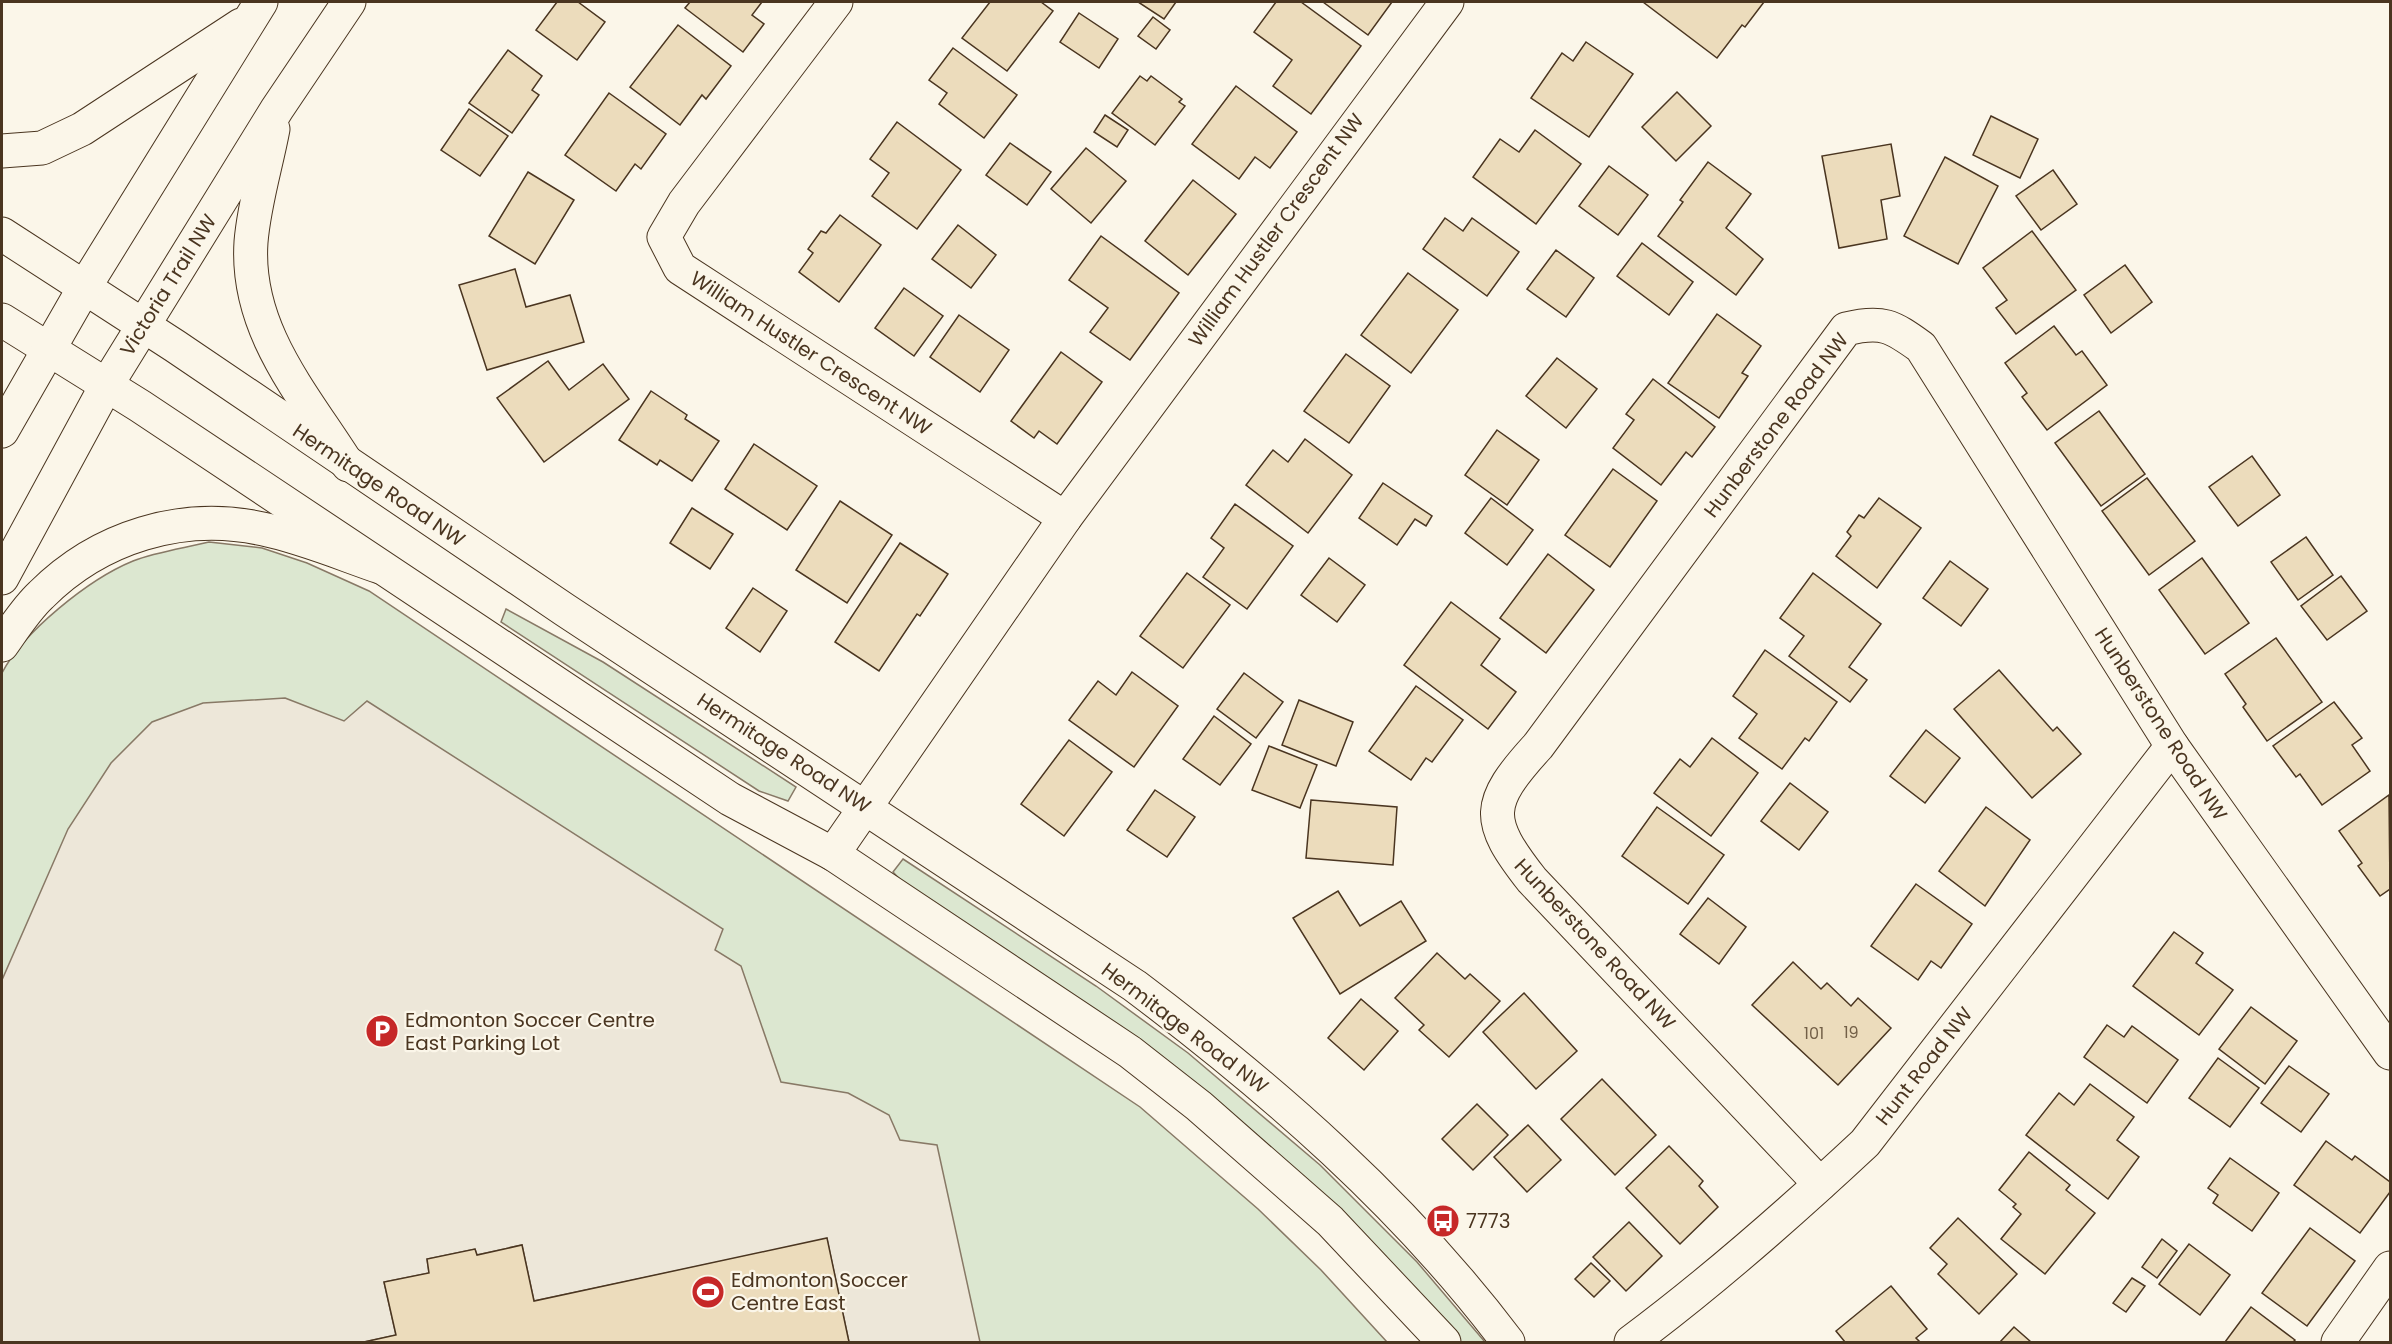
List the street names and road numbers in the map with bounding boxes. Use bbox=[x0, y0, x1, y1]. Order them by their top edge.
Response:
street label: William Hustler Crescent NW bbox=[1182, 107, 1371, 352]
street label: Victoria Trail NW bbox=[113, 208, 223, 361]
street label: William Hustler Crescent NW bbox=[685, 264, 937, 442]
street label: Hunberstone Road NW bbox=[1697, 326, 1855, 523]
street label: Hermitage Road NW bbox=[287, 417, 471, 553]
street label: Hunberstone Road NW bbox=[2088, 622, 2234, 826]
street label: Hermitage Road NW bbox=[692, 686, 877, 820]
street label: Hunberstone Road NW bbox=[1508, 852, 1682, 1036]
street label: Hermitage Road NW bbox=[1096, 956, 1275, 1100]
street label: Hunt Road NW bbox=[1869, 1001, 1979, 1131]

